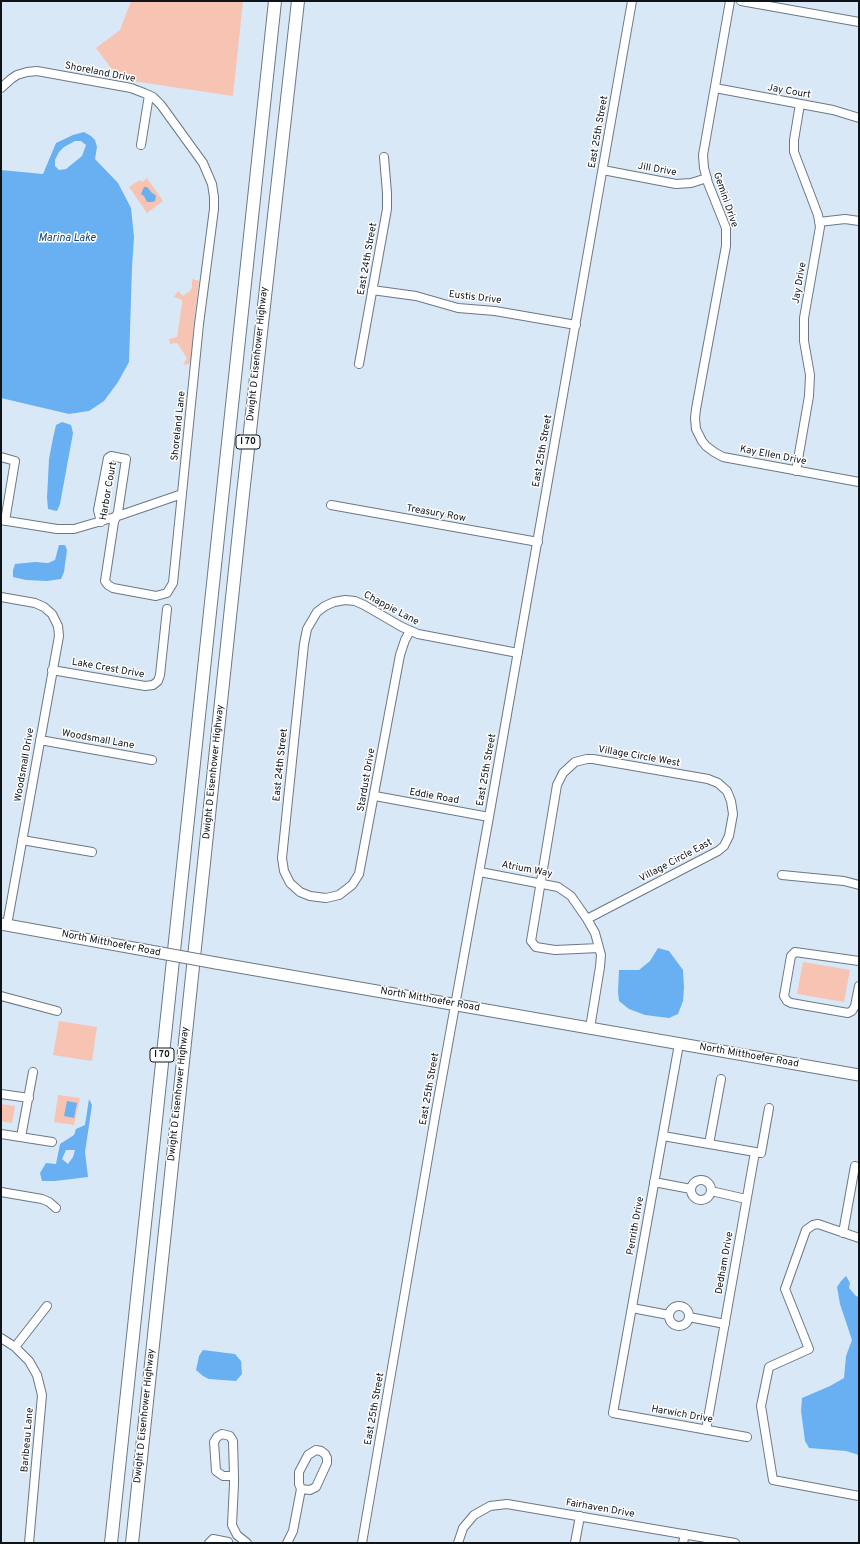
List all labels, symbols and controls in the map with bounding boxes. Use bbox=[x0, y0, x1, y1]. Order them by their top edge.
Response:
street label: Shoreland Drive bbox=[64, 60, 136, 86]
street label: Jay Court bbox=[766, 82, 812, 102]
street label: East 25th Street bbox=[587, 95, 611, 169]
street label: Jill Drive bbox=[637, 161, 677, 179]
street label: Gemini Drive bbox=[710, 171, 740, 229]
street label: East 24th Street bbox=[356, 222, 380, 296]
water label: Marina Lake bbox=[38, 232, 96, 246]
street label: Jay Drive bbox=[790, 261, 810, 305]
street label: Dwight D Eisenhower Highway bbox=[245, 286, 271, 422]
street label: Eustis Drive bbox=[448, 289, 502, 307]
street label: Shoreland Lane bbox=[169, 390, 189, 462]
street label: East 25th Street bbox=[531, 414, 555, 488]
road number: I 70 bbox=[236, 435, 260, 449]
street label: Kay Ellen Drive bbox=[739, 444, 807, 468]
street label: Harbor Court bbox=[98, 461, 120, 521]
street label: Treasury Row bbox=[405, 503, 467, 525]
street label: Chappie Lane bbox=[361, 589, 421, 629]
street label: Lake Crest Drive bbox=[71, 657, 145, 681]
street label: Dwight D Eisenhower Highway bbox=[201, 704, 227, 840]
street label: Woodsmall Drive bbox=[13, 727, 37, 803]
street label: Woodsmall Lane bbox=[61, 728, 135, 752]
street label: East 24th Street bbox=[271, 728, 291, 802]
street label: East 25th Street bbox=[475, 733, 499, 807]
street label: Village Circle West bbox=[597, 744, 681, 770]
street label: Stardust Drive bbox=[356, 747, 378, 813]
street label: Eddie Road bbox=[408, 787, 460, 807]
street label: Village Circle East bbox=[638, 837, 714, 885]
street label: Atrium Way bbox=[501, 859, 553, 881]
street label: North Mitthoefer Road bbox=[60, 929, 162, 959]
street label: North Mitthoefer Road bbox=[379, 985, 481, 1015]
street label: Dwight D Eisenhower Highway bbox=[166, 1026, 192, 1162]
street label: North Mitthoefer Road bbox=[698, 1041, 800, 1071]
road number: I 70 bbox=[150, 1048, 174, 1062]
street label: East 25th Street bbox=[418, 1052, 442, 1126]
street label: Penrith Drive bbox=[625, 1196, 647, 1256]
street label: Dedham Drive bbox=[714, 1231, 736, 1295]
street label: Dwight D Eisenhower Highway bbox=[132, 1348, 158, 1484]
street label: East 25th Street bbox=[363, 1372, 387, 1446]
street label: Harwich Drive bbox=[650, 1404, 714, 1426]
street label: Baribeau Lane bbox=[19, 1407, 37, 1473]
street label: Fairhaven Drive bbox=[565, 1497, 635, 1521]

